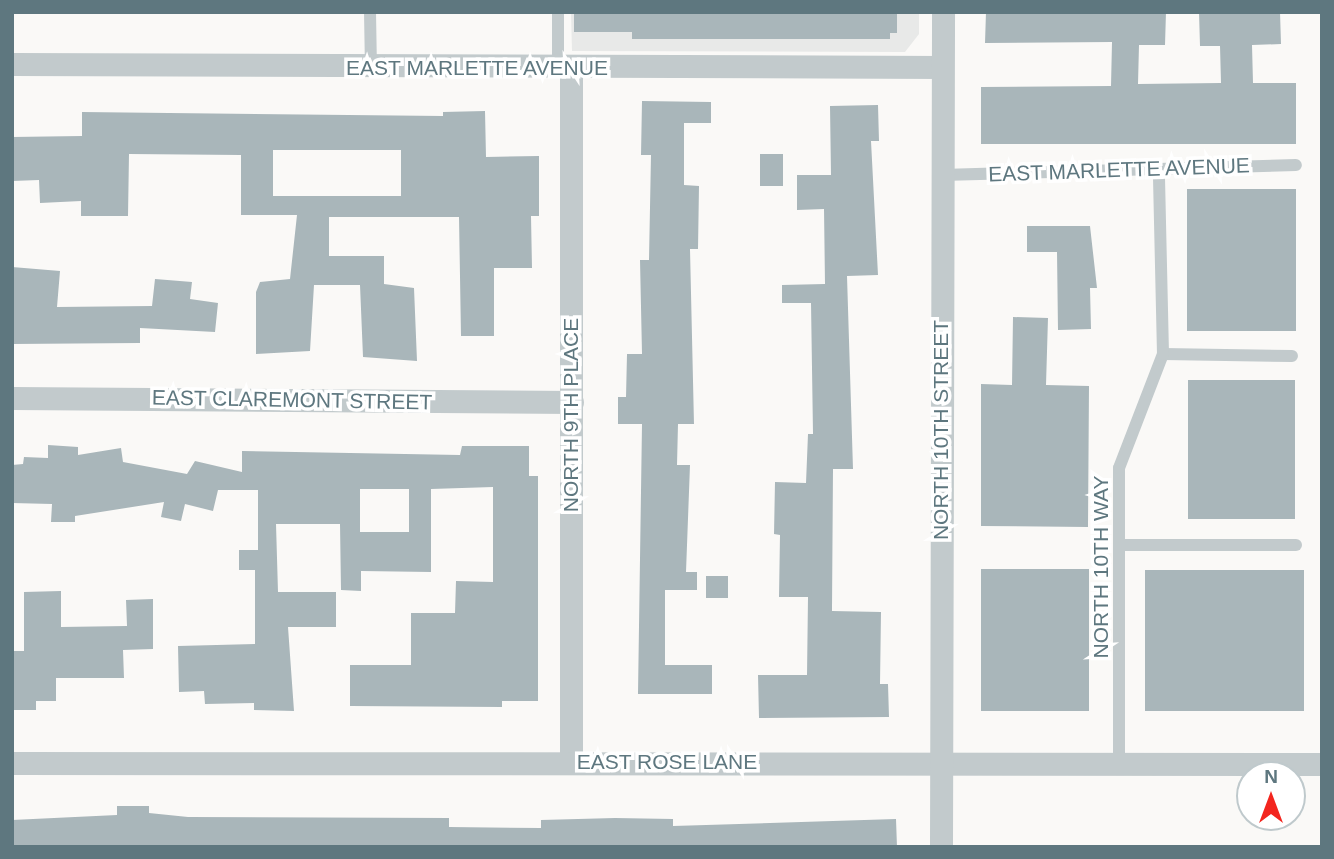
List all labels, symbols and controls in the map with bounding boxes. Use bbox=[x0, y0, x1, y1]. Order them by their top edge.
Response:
street label: EAST MARLETTE AVENUE bbox=[345, 55, 609, 81]
street label: EAST MARLETTE AVENUE bbox=[987, 153, 1251, 187]
street label: NORTH 9TH PLACE bbox=[558, 318, 584, 512]
street label: NORTH 10TH STREET bbox=[928, 320, 954, 540]
street label: EAST CLAREMONT STREET bbox=[151, 385, 433, 415]
street label: NORTH 10TH WAY bbox=[1088, 476, 1114, 658]
street label: EAST ROSE LANE bbox=[577, 749, 757, 775]
north arrow bbox=[1236, 761, 1306, 831]
text: N bbox=[1264, 766, 1278, 787]

